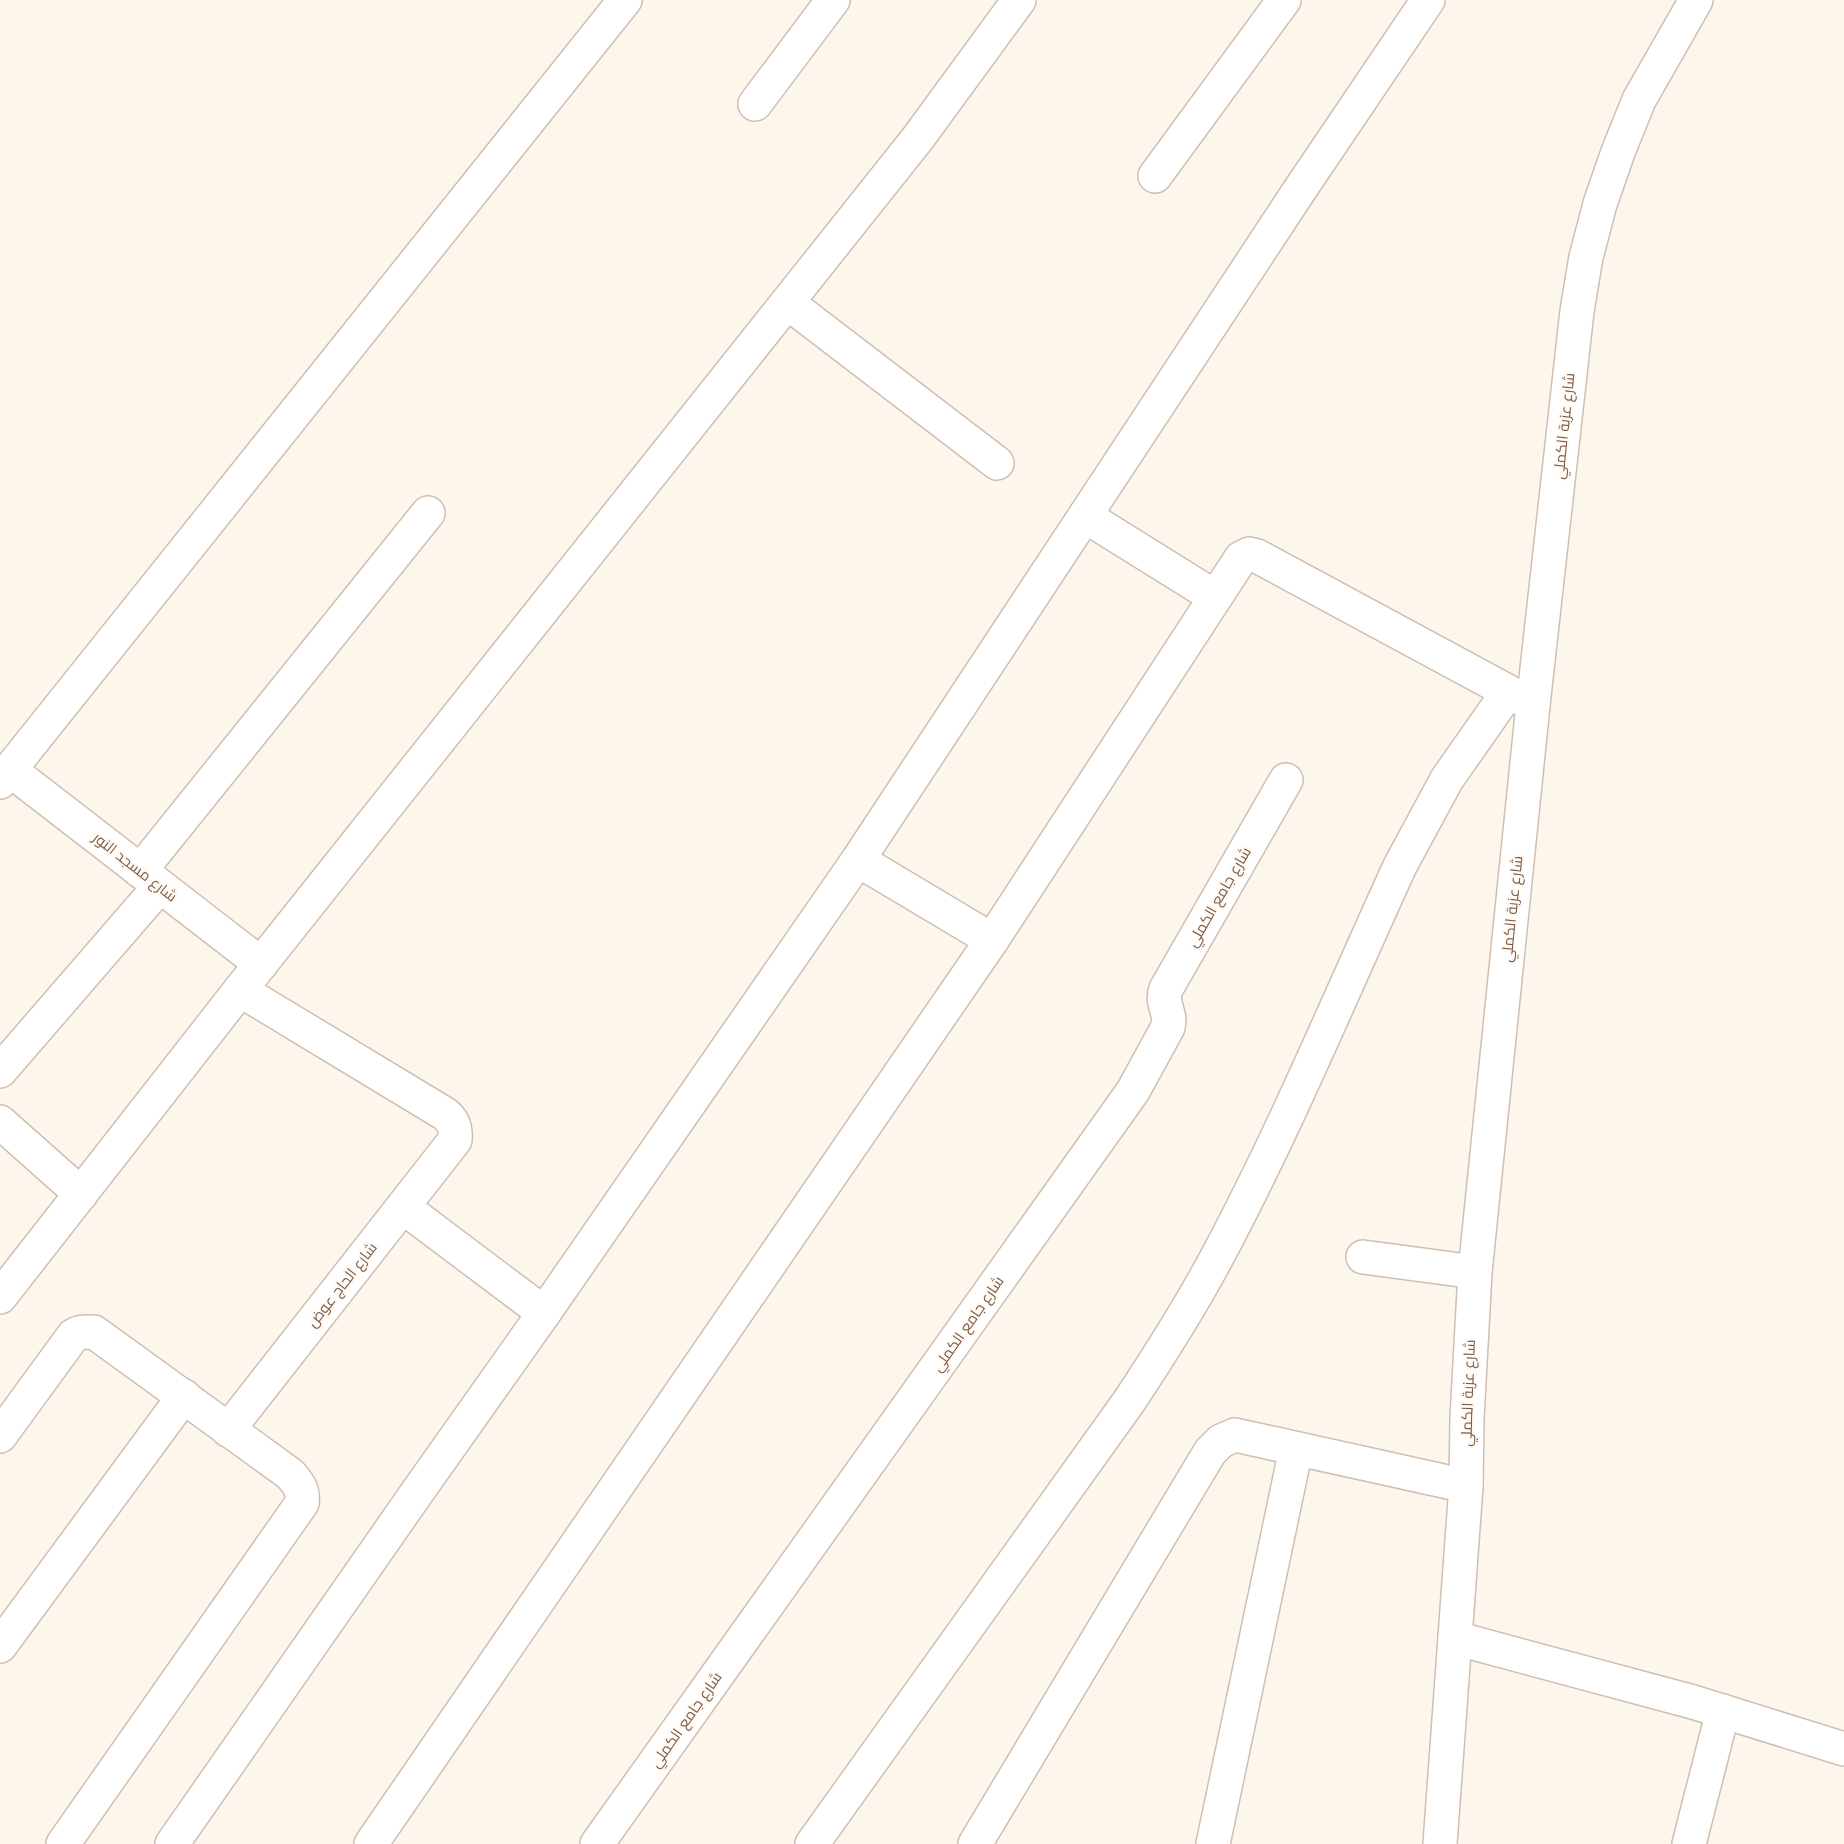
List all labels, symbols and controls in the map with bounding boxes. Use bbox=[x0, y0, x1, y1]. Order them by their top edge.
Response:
street label: شارع عزبة الكملي bbox=[1548, 372, 1582, 480]
street label: شارع مسجد النور bbox=[87, 827, 181, 907]
street label: شارع جامع الكملي bbox=[1182, 843, 1258, 952]
street label: شارع عزبة الكملي bbox=[1496, 855, 1530, 963]
street label: شارع الحاج عوض bbox=[302, 1238, 382, 1332]
street label: شارع جامع الكملي bbox=[927, 1272, 1010, 1377]
street label: شارع عزبة الكملي bbox=[1456, 1339, 1482, 1447]
street label: شارع جامع الكملي bbox=[645, 1668, 728, 1773]

